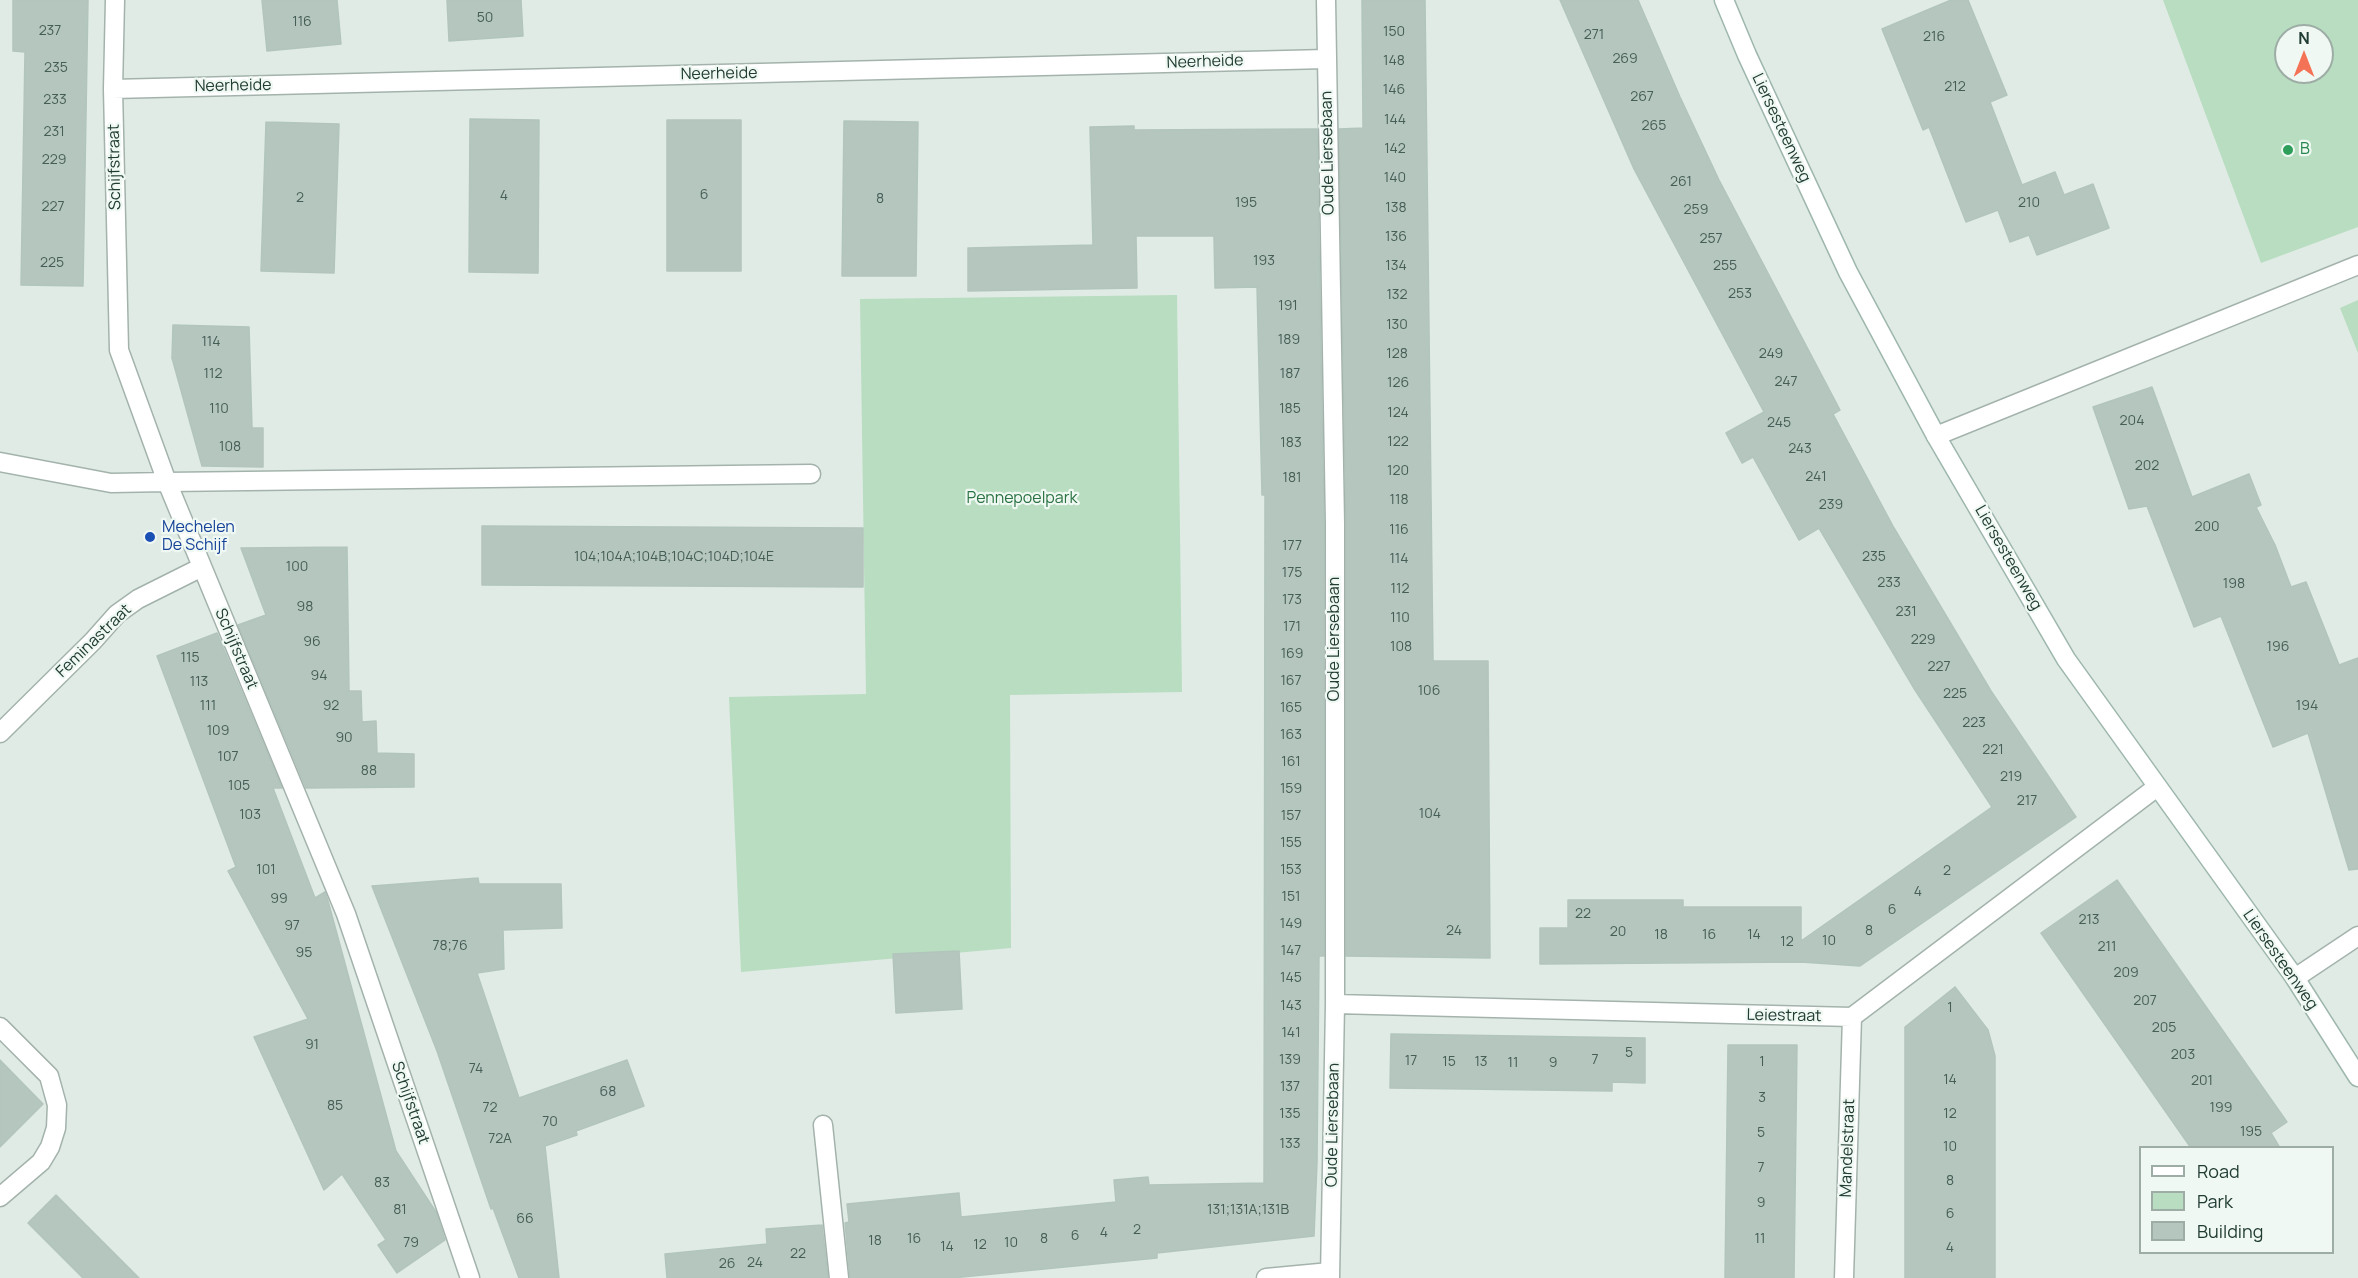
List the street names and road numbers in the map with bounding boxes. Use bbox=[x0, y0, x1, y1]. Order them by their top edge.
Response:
street label: Neerheide bbox=[1166, 51, 1244, 73]
street label: Neerheide bbox=[680, 64, 758, 84]
street label: Liersesteenweg bbox=[1747, 71, 1815, 185]
street label: Neerheide bbox=[194, 76, 272, 96]
street label: Oude Liersebaan bbox=[1317, 91, 1339, 215]
street label: Schijfstraat bbox=[105, 124, 125, 210]
street label: Liersesteenweg bbox=[1970, 502, 2046, 614]
street label: Oude Liersebaan bbox=[1325, 577, 1345, 701]
street label: Feminastraat bbox=[52, 600, 136, 682]
street label: Schijfstraat bbox=[210, 606, 262, 692]
street label: Liersesteenweg bbox=[2238, 906, 2322, 1014]
street label: Leiestraat bbox=[1746, 1006, 1822, 1026]
street label: Schijfstraat bbox=[387, 1059, 433, 1147]
street label: Oude Liersebaan bbox=[1322, 1063, 1344, 1187]
street label: Mandelstraat bbox=[1837, 1098, 1859, 1198]

